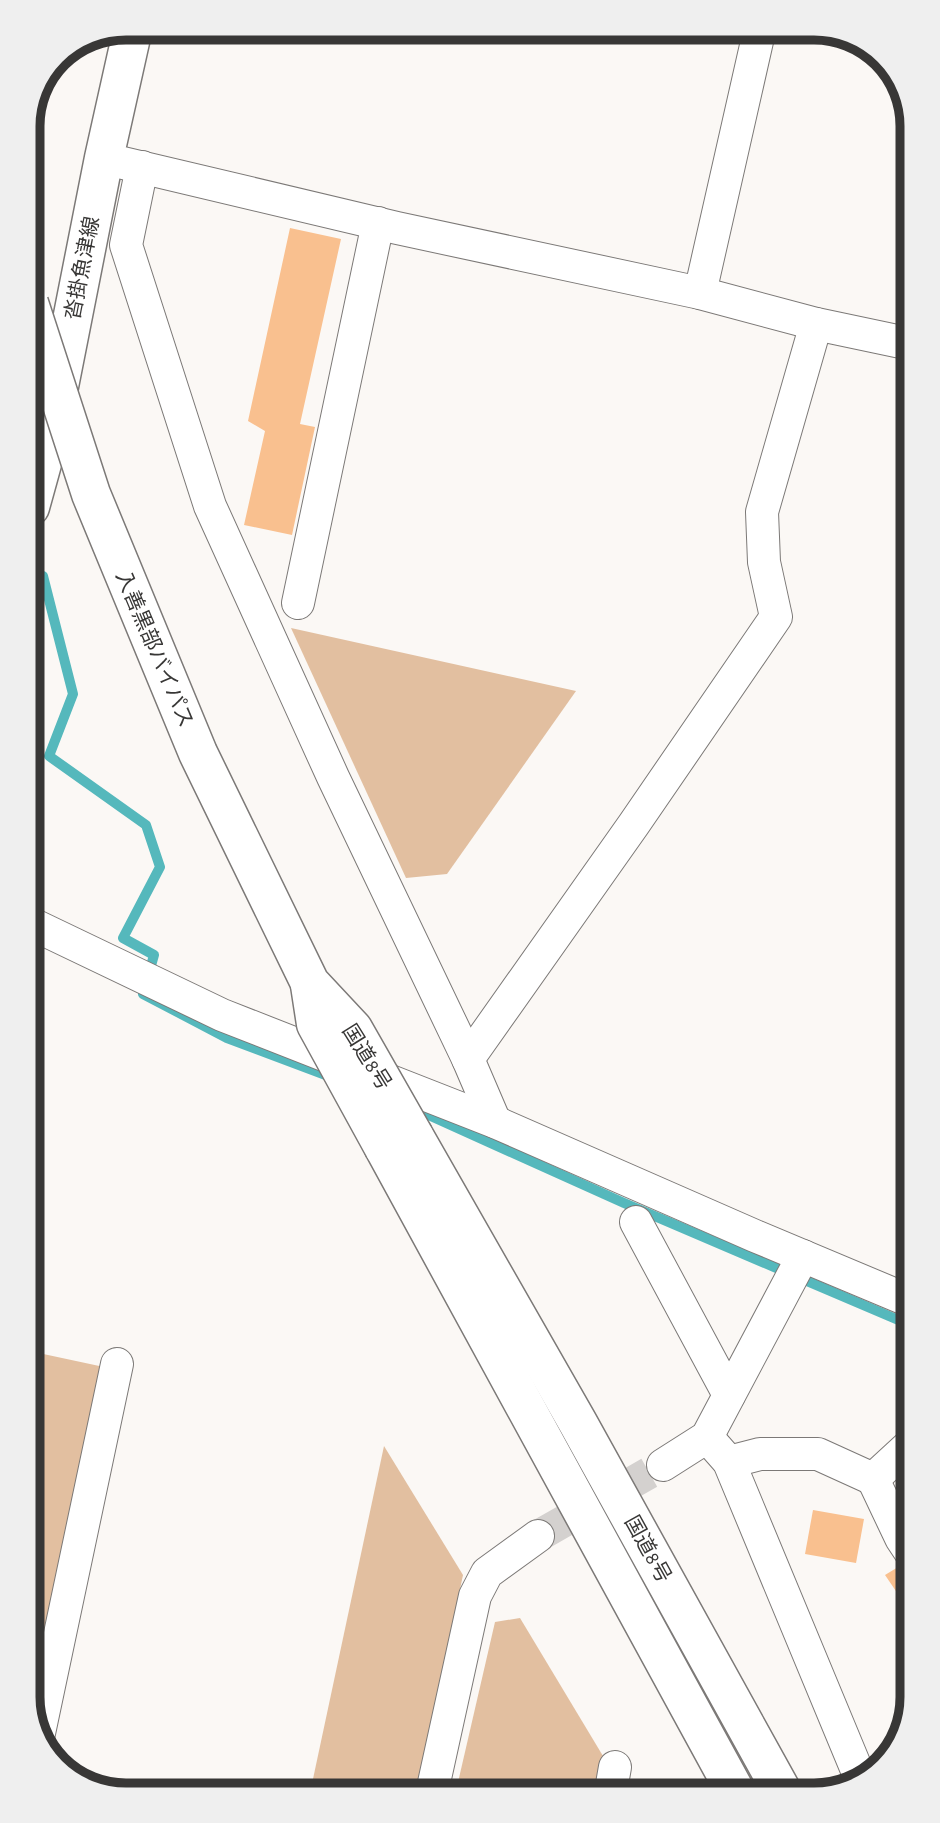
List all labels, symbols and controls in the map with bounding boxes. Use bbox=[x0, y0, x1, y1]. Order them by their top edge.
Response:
street label: 沓掛魚津線 bbox=[61, 214, 103, 322]
street label: 入善黒部バイパス bbox=[112, 568, 198, 730]
street label: 国道8号 bbox=[338, 1020, 396, 1094]
street label: 国道8号 bbox=[621, 1512, 675, 1586]

